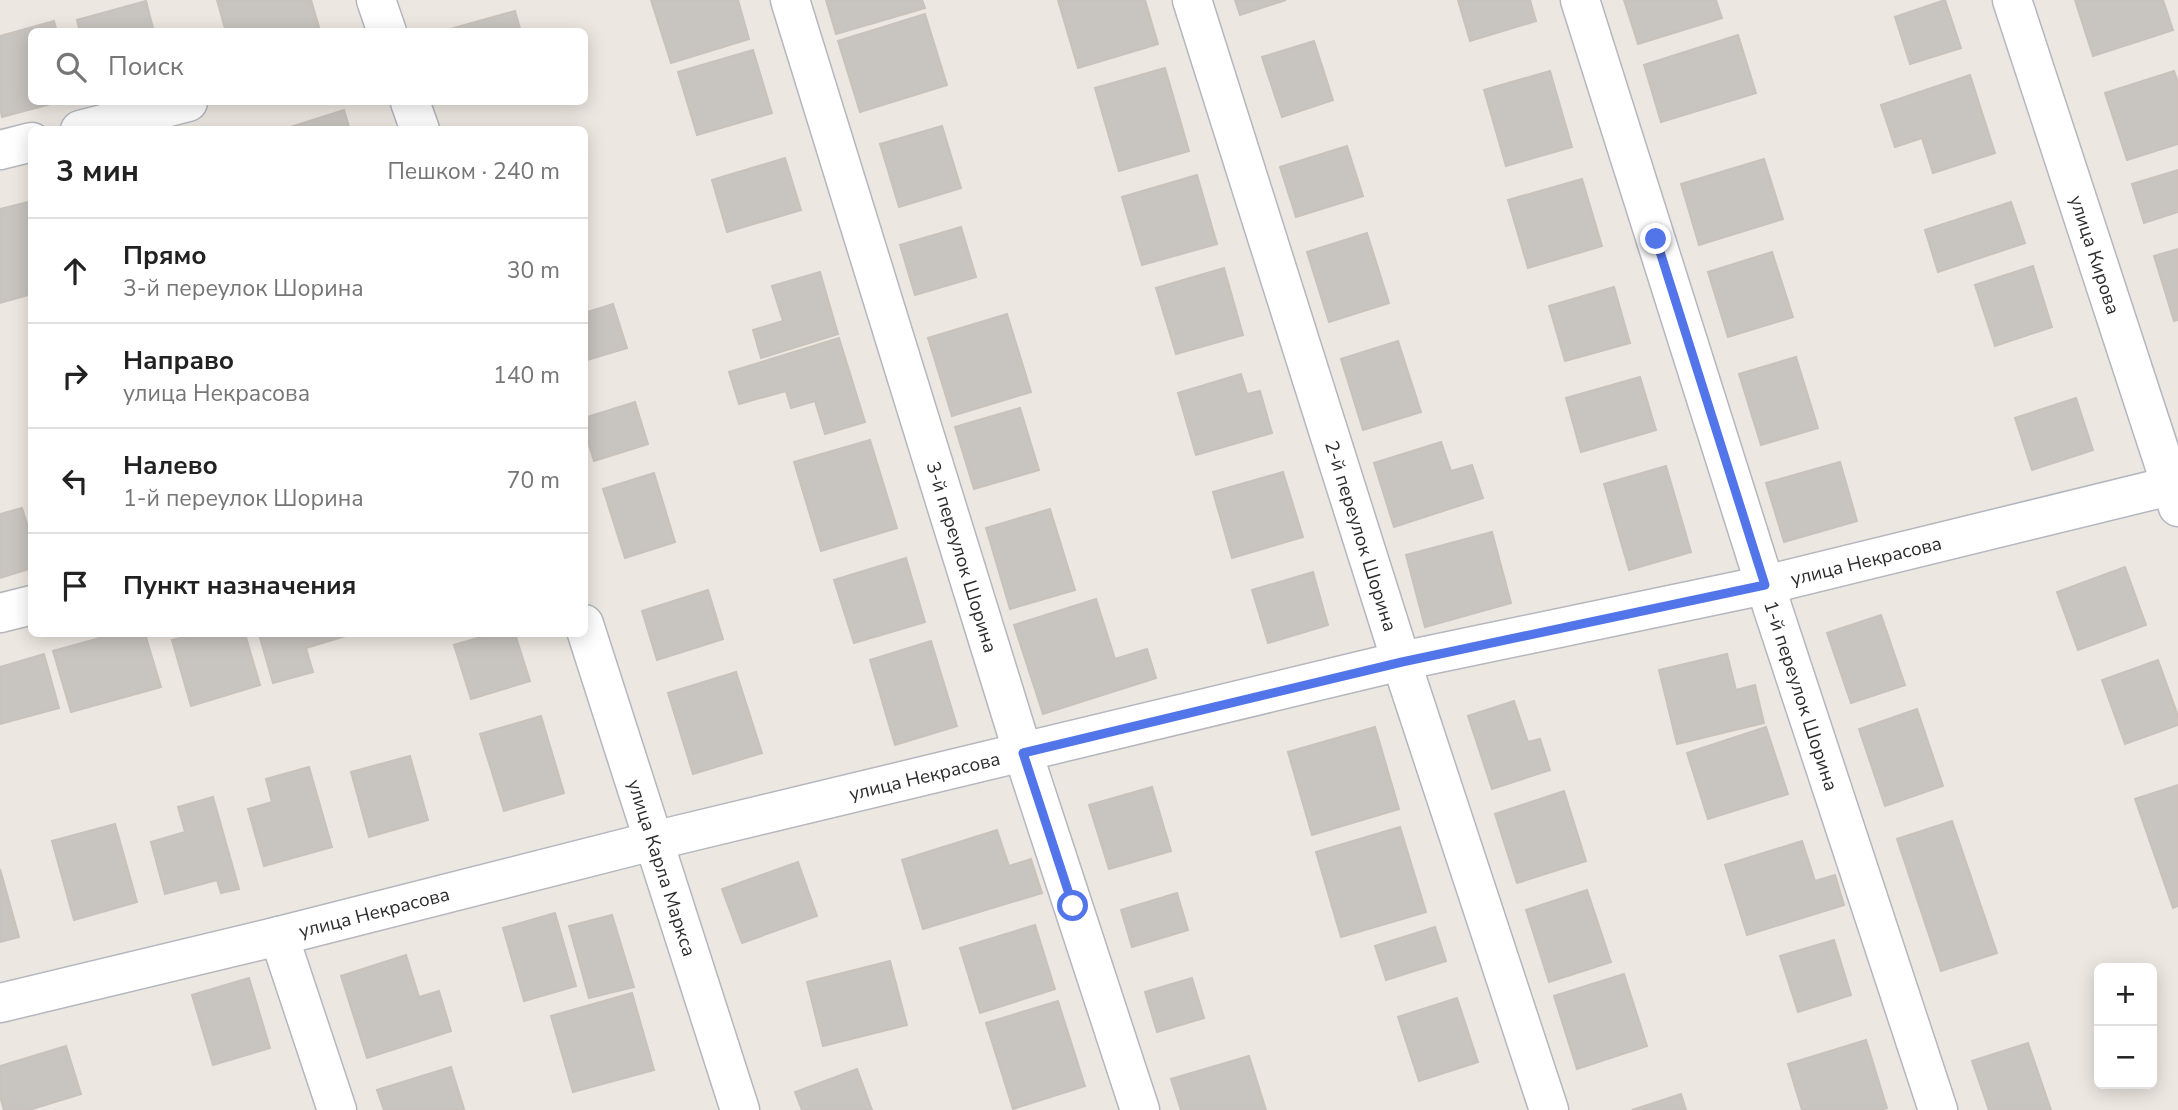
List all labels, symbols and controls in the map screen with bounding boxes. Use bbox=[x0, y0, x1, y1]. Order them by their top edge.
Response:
search box bbox=[28, 28, 588, 105]
icon: search bbox=[52, 48, 90, 86]
text: Поиск bbox=[108, 49, 184, 84]
text: 3 мин bbox=[56, 151, 139, 192]
text: Пешком · 240 m bbox=[387, 156, 560, 187]
street label: улица Кирова bbox=[2063, 192, 2126, 318]
route end bbox=[1640, 223, 1671, 254]
text: Прямо bbox=[123, 238, 207, 273]
icon: ahead bbox=[56, 252, 94, 290]
text: 30 m bbox=[507, 255, 560, 286]
text: 3-й переулок Шорина bbox=[123, 273, 364, 304]
text: Направо bbox=[123, 343, 234, 378]
icon: right bbox=[56, 357, 94, 395]
text: 140 m bbox=[493, 360, 560, 391]
text: улица Некрасова bbox=[123, 378, 310, 409]
street label: 2-й переулок Шорина bbox=[1318, 437, 1403, 635]
text: Налево bbox=[123, 448, 218, 483]
street label: 3-й переулок Шорина bbox=[920, 458, 1003, 656]
icon: left bbox=[56, 462, 94, 500]
text: 70 m bbox=[507, 465, 560, 496]
text: 1-й переулок Шорина bbox=[123, 483, 364, 514]
street label: улица Некрасова bbox=[1788, 530, 1944, 592]
icon: arrive bbox=[56, 567, 94, 605]
text: Пункт назначения bbox=[123, 568, 356, 603]
street label: 1-й переулок Шорина bbox=[1757, 597, 1844, 794]
street label: улица Некрасова bbox=[846, 746, 1003, 807]
street label: улица Карла Маркса bbox=[621, 776, 702, 960]
street label: улица Некрасова bbox=[296, 881, 452, 944]
route start bbox=[1057, 890, 1088, 921]
map controls bbox=[2094, 963, 2157, 1089]
button: + bbox=[2094, 963, 2157, 1026]
button: − bbox=[2094, 1026, 2157, 1089]

